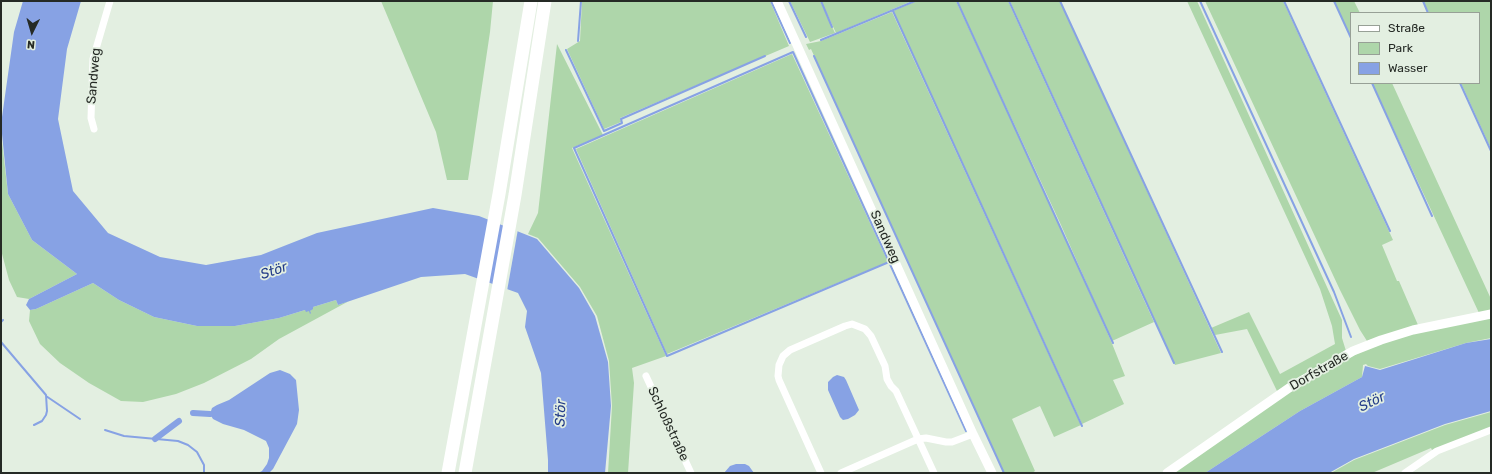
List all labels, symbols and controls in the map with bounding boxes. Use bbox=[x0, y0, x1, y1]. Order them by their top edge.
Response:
north arrow bbox=[12, 12, 52, 52]
legend bbox=[1350, 12, 1480, 84]
text: Straße bbox=[1388, 21, 1425, 35]
text: N bbox=[26, 38, 35, 51]
text: Park bbox=[1388, 41, 1413, 55]
street label: Sandweg bbox=[84, 47, 104, 105]
text: Wasser bbox=[1388, 61, 1428, 75]
street label: Sandweg bbox=[866, 208, 904, 266]
water label: Stör bbox=[258, 259, 290, 283]
street label: Dorfstraße bbox=[1287, 348, 1351, 394]
street label: Schloßstraße bbox=[644, 384, 692, 464]
water label: Stör bbox=[1356, 388, 1388, 416]
water label: Stör bbox=[552, 399, 570, 427]

